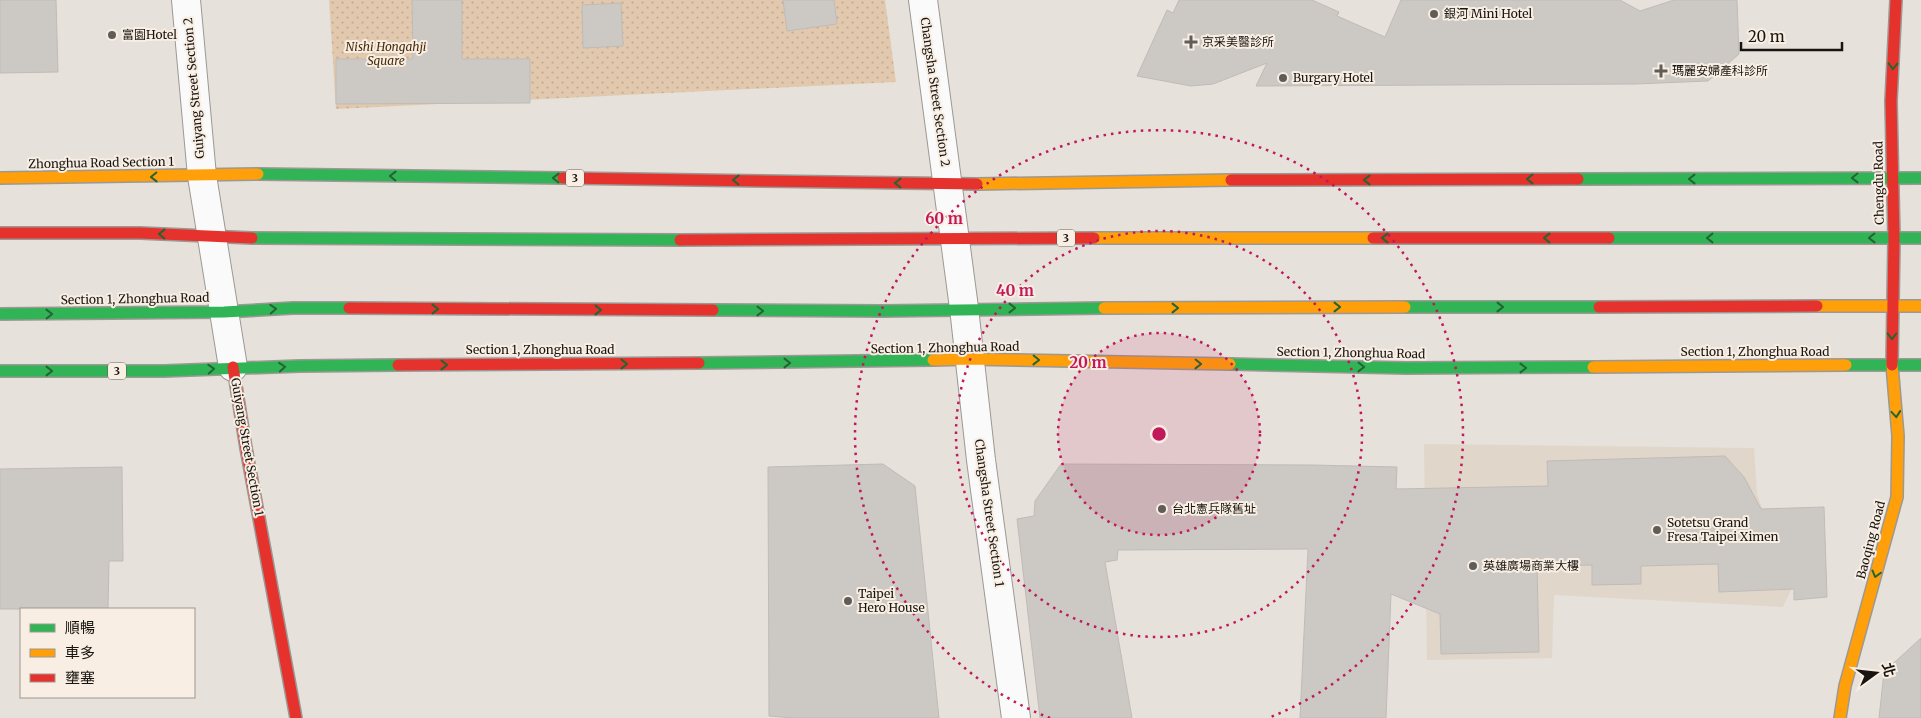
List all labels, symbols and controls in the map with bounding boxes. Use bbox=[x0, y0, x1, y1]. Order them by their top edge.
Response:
place label: 銀河 Mini Hotel bbox=[1444, 6, 1532, 21]
marker: 銀河 Mini Hotel bbox=[1428, 8, 1440, 20]
street label: Changsha Street Section 2 bbox=[918, 16, 953, 168]
street label: Guiyang Street Section 2 bbox=[180, 17, 207, 159]
scale bar bbox=[1741, 20, 1842, 52]
place label: 富園Hotel bbox=[122, 27, 177, 42]
text: 20 m bbox=[1748, 27, 1785, 46]
marker: 富園Hotel bbox=[106, 29, 118, 41]
place label: 京采美醫診所 bbox=[1202, 34, 1274, 49]
marker: 京采美醫診所 bbox=[1184, 35, 1198, 49]
park label: Nishi Hongahji Square bbox=[346, 39, 427, 68]
one-way arrow bbox=[1888, 62, 1898, 70]
place label: 瑪麗安婦產科診所 bbox=[1672, 63, 1768, 78]
marker: 瑪麗安婦產科診所 bbox=[1654, 64, 1668, 78]
place label: Burgary Hotel bbox=[1293, 70, 1374, 85]
marker: Burgary Hotel bbox=[1277, 72, 1289, 84]
street label: Chengdu Road bbox=[1870, 141, 1887, 225]
street label: Zhonghua Road Section 1 bbox=[28, 154, 175, 171]
road number: 3 bbox=[566, 170, 584, 187]
one-way arrow bbox=[389, 171, 397, 181]
one-way arrow bbox=[149, 172, 157, 182]
one-way arrow bbox=[552, 173, 560, 183]
one-way arrow bbox=[1851, 173, 1858, 183]
one-way arrow bbox=[1526, 174, 1534, 184]
one-way arrow bbox=[1688, 174, 1696, 184]
one-way arrow bbox=[732, 175, 740, 185]
one-way arrow bbox=[1363, 175, 1371, 185]
one-way arrow bbox=[894, 177, 902, 188]
text: 60 m bbox=[925, 209, 963, 228]
one-way arrow bbox=[158, 228, 166, 239]
road number: 3 bbox=[1057, 230, 1075, 247]
one-way arrow bbox=[1381, 233, 1388, 243]
one-way arrow bbox=[1543, 233, 1551, 243]
one-way arrow bbox=[1706, 233, 1714, 243]
one-way arrow bbox=[1868, 233, 1876, 243]
text: 40 m bbox=[996, 281, 1034, 300]
street label: Section 1, Zhonghua Road bbox=[60, 290, 210, 307]
one-way arrow bbox=[1334, 302, 1342, 312]
one-way arrow bbox=[1496, 302, 1504, 312]
one-way arrow bbox=[1009, 303, 1017, 313]
one-way arrow bbox=[1172, 303, 1179, 313]
one-way arrow bbox=[269, 304, 277, 314]
one-way arrow bbox=[432, 304, 439, 314]
one-way arrow bbox=[594, 305, 602, 315]
one-way arrow bbox=[756, 305, 764, 316]
one-way arrow bbox=[45, 309, 53, 319]
one-way arrow bbox=[1887, 332, 1897, 340]
street label: Section 1, Zhonghua Road bbox=[870, 339, 1020, 356]
street label: Section 1, Zhonghua Road bbox=[466, 342, 614, 357]
street label: Section 1, Zhonghua Road bbox=[1276, 344, 1426, 361]
street label: Section 1, Zhonghua Road bbox=[1681, 344, 1829, 359]
text: 20 m bbox=[1069, 353, 1107, 372]
one-way arrow bbox=[1032, 355, 1040, 366]
one-way arrow bbox=[784, 358, 791, 368]
one-way arrow bbox=[621, 359, 629, 369]
one-way arrow bbox=[1194, 359, 1202, 369]
one-way arrow bbox=[441, 360, 449, 370]
road number: 3 bbox=[108, 362, 126, 380]
one-way arrow bbox=[278, 362, 286, 373]
one-way arrow bbox=[1357, 362, 1365, 373]
one-way arrow bbox=[207, 363, 215, 374]
one-way arrow bbox=[1520, 363, 1527, 373]
one-way arrow bbox=[45, 366, 53, 376]
street label: Guiyang Street Section 1 bbox=[228, 377, 267, 518]
one-way arrow bbox=[1890, 410, 1901, 418]
centre of rings bbox=[1150, 425, 1168, 443]
street label: Changsha Street Section 1 bbox=[972, 438, 1007, 588]
street label: Baoqing Road bbox=[1853, 499, 1888, 581]
place label: 台北憲兵隊舊址 bbox=[1172, 501, 1256, 516]
marker: 台北憲兵隊舊址 bbox=[1156, 503, 1168, 515]
place label: Sotetsu Grand Fresa Taipei Ximen bbox=[1667, 515, 1778, 544]
marker: Sotetsu Grand Fresa Taipei Ximen bbox=[1651, 524, 1663, 536]
place label: 英雄廣場商業大樓 bbox=[1483, 558, 1579, 573]
marker: 英雄廣場商業大樓 bbox=[1467, 560, 1479, 572]
one-way arrow bbox=[1871, 569, 1882, 578]
place label: Taipei Hero House bbox=[858, 586, 925, 615]
marker: Taipei Hero House bbox=[842, 595, 854, 607]
legend bbox=[20, 608, 195, 698]
text: 順暢 bbox=[65, 618, 95, 637]
text: 車多 bbox=[65, 643, 95, 662]
north arrow bbox=[1851, 648, 1901, 698]
text: 北 bbox=[1878, 661, 1899, 679]
text: 壅塞 bbox=[65, 668, 95, 687]

